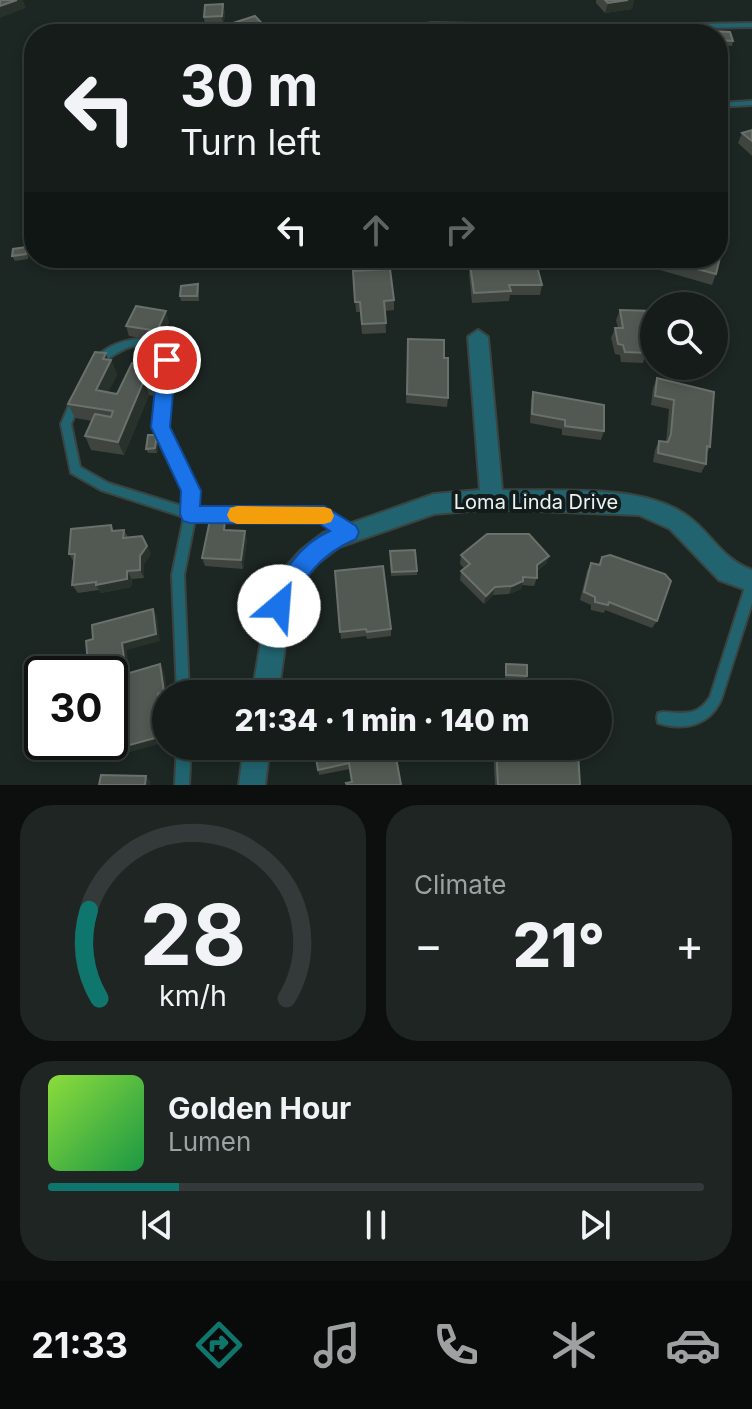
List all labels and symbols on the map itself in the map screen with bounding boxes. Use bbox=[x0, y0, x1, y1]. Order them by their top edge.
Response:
pin bbox=[133, 326, 201, 394]
street label: Loma Linda Drive bbox=[454, 490, 618, 514]
position arrow bbox=[237, 564, 321, 648]
speed limit sign: 30 bbox=[24, 656, 128, 760]

